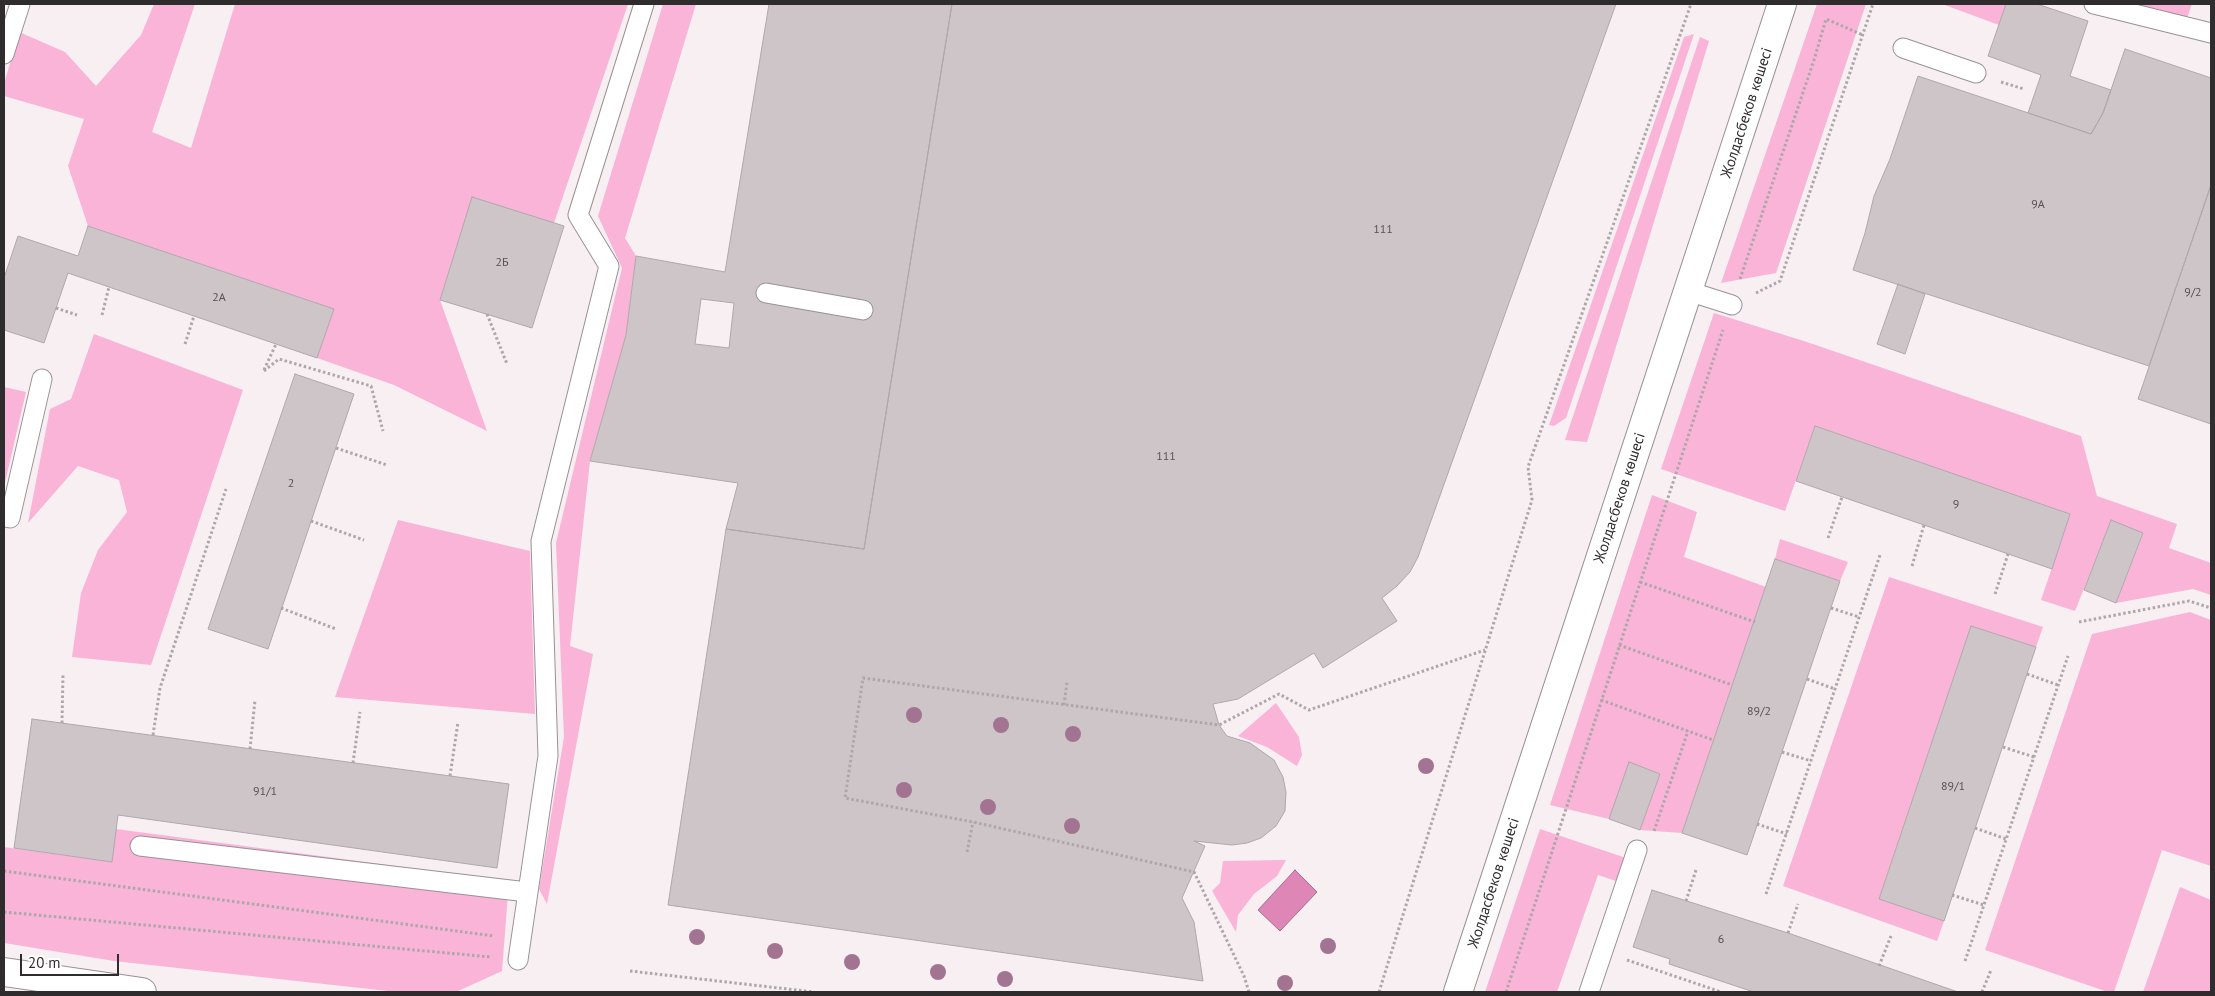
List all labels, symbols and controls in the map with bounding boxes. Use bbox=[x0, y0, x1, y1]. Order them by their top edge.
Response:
street label: Жолдасбеков көшесі bbox=[1717, 46, 1777, 180]
house number: 9А bbox=[2031, 198, 2045, 212]
house number: 111 bbox=[1373, 223, 1393, 237]
house number: 2Б bbox=[495, 256, 509, 270]
house number: 9/2 bbox=[2184, 286, 2202, 300]
house number: 2А bbox=[212, 291, 226, 305]
street label: Жолдасбеков көшесі bbox=[1590, 431, 1650, 565]
house number: 111 bbox=[1156, 450, 1176, 464]
house number: 2 bbox=[288, 477, 294, 491]
house number: 9 bbox=[1953, 498, 1959, 512]
house number: 89/2 bbox=[1747, 705, 1771, 719]
house number: 89/1 bbox=[1941, 780, 1965, 794]
house number: 91/1 bbox=[253, 785, 277, 799]
street label: Жолдасбеков көшесі bbox=[1464, 816, 1524, 950]
house number: 6 bbox=[1718, 933, 1724, 947]
scale bar bbox=[22, 944, 121, 976]
text: 20 m bbox=[28, 953, 61, 972]

